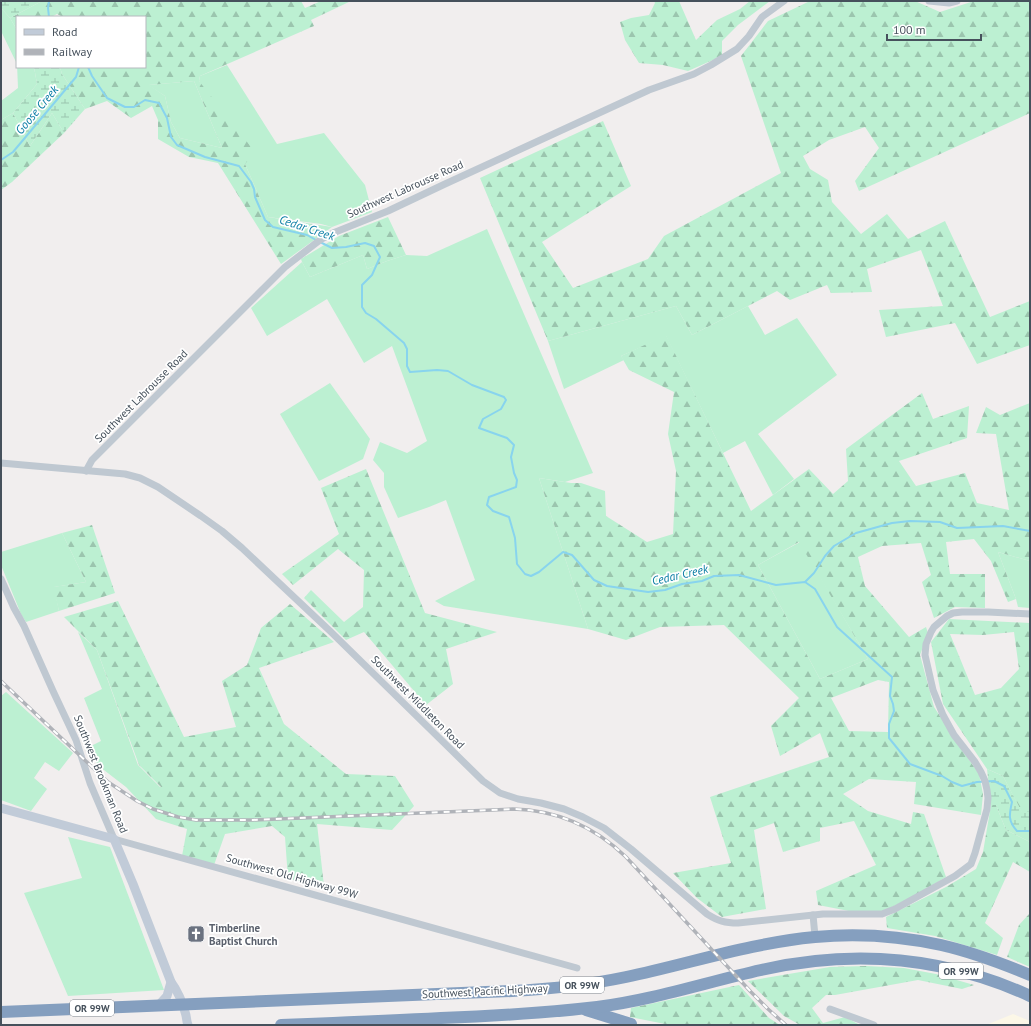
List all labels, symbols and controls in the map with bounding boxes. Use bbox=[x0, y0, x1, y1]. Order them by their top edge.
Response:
legend bbox=[16, 16, 146, 68]
scale bar bbox=[887, 16, 981, 42]
text: 100 m bbox=[893, 22, 926, 37]
text: Road bbox=[52, 24, 77, 39]
text: Railway bbox=[52, 44, 92, 59]
water label: Goose Creek bbox=[12, 82, 62, 137]
street label: Southwest Labrousse Road bbox=[345, 157, 465, 221]
water label: Cedar Creek bbox=[278, 212, 337, 244]
street label: Southwest Labrousse Road bbox=[92, 347, 190, 445]
water label: Cedar Creek bbox=[650, 561, 710, 588]
street label: Southwest Middleton Road bbox=[368, 652, 468, 752]
street label: Southwest Brookman Road bbox=[71, 713, 131, 835]
street label: Southwest Old Highway 99W bbox=[225, 850, 360, 902]
place label: Timberline Baptist Church bbox=[209, 921, 278, 948]
church icon: Timberline Baptist Church bbox=[186, 924, 206, 944]
road number: OR 99W bbox=[939, 963, 983, 979]
road number: OR 99W bbox=[560, 977, 604, 993]
street label: Southwest Pacific Highway bbox=[422, 981, 549, 1001]
road number: OR 99W bbox=[70, 1000, 114, 1016]

